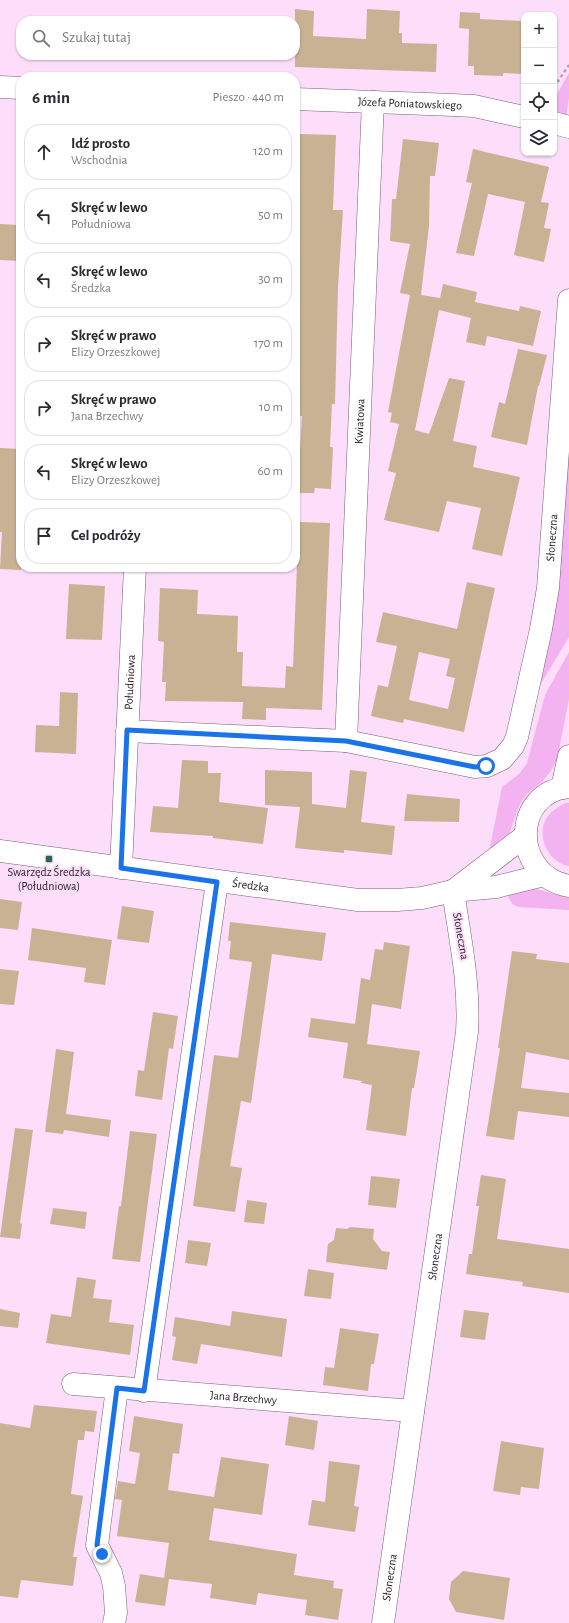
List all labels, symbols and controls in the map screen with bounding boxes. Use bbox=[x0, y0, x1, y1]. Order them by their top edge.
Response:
map controls bbox=[521, 12, 557, 156]
button: + bbox=[521, 12, 557, 48]
search box bbox=[16, 16, 300, 60]
icon: search bbox=[30, 27, 52, 49]
text: Szukaj tutaj bbox=[62, 30, 131, 45]
button: − bbox=[521, 48, 557, 84]
button: locate bbox=[521, 84, 557, 120]
text: 6 min bbox=[32, 89, 70, 106]
text: Pieszo · 440 m bbox=[213, 91, 284, 104]
street label: Józefa Poniatowskiego bbox=[358, 95, 462, 111]
button: layers bbox=[521, 120, 557, 156]
text: Idź prosto bbox=[71, 136, 130, 151]
icon: ahead bbox=[33, 141, 55, 163]
text: 120 m bbox=[253, 145, 283, 158]
text: Wschodnia bbox=[71, 154, 128, 167]
text: Skręć w lewo bbox=[71, 200, 148, 215]
icon: left bbox=[33, 205, 55, 227]
text: 50 m bbox=[258, 209, 283, 222]
text: Południowa bbox=[71, 218, 131, 231]
text: Skręć w lewo bbox=[71, 264, 148, 279]
icon: left bbox=[33, 269, 55, 291]
text: 30 m bbox=[258, 273, 283, 286]
text: Średzka bbox=[71, 282, 111, 295]
text: Skręć w prawo bbox=[71, 328, 156, 343]
icon: right bbox=[33, 333, 55, 355]
text: 170 m bbox=[254, 337, 283, 350]
text: Elizy Orzeszkowej bbox=[71, 346, 160, 359]
text: Skręć w prawo bbox=[71, 392, 156, 407]
icon: right bbox=[33, 397, 55, 419]
street label: Kwiatowa bbox=[353, 398, 366, 444]
text: 10 m bbox=[259, 401, 283, 414]
text: Jana Brzechwy bbox=[71, 410, 144, 423]
text: Skręć w lewo bbox=[71, 456, 148, 471]
icon: left bbox=[33, 461, 55, 483]
text: 60 m bbox=[257, 465, 283, 478]
text: Elizy Orzeszkowej bbox=[71, 474, 160, 487]
street label: Słoneczna bbox=[544, 513, 559, 562]
icon: arrive bbox=[33, 525, 55, 547]
text: Cel podróży bbox=[71, 528, 140, 543]
street label: Południowa bbox=[122, 654, 137, 710]
route start bbox=[477, 757, 495, 775]
marker: Swarzędz Średzka (Południowa) bbox=[44, 854, 54, 864]
place label: Swarzędz Średzka (Południowa) bbox=[8, 864, 91, 892]
street label: Średzka bbox=[232, 875, 270, 894]
street label: Słoneczna bbox=[451, 912, 471, 961]
street label: Słoneczna bbox=[426, 1232, 444, 1281]
street label: Jana Brzechwy bbox=[210, 1389, 277, 1407]
route end bbox=[93, 1545, 111, 1563]
street label: Słoneczna bbox=[380, 1553, 399, 1602]

